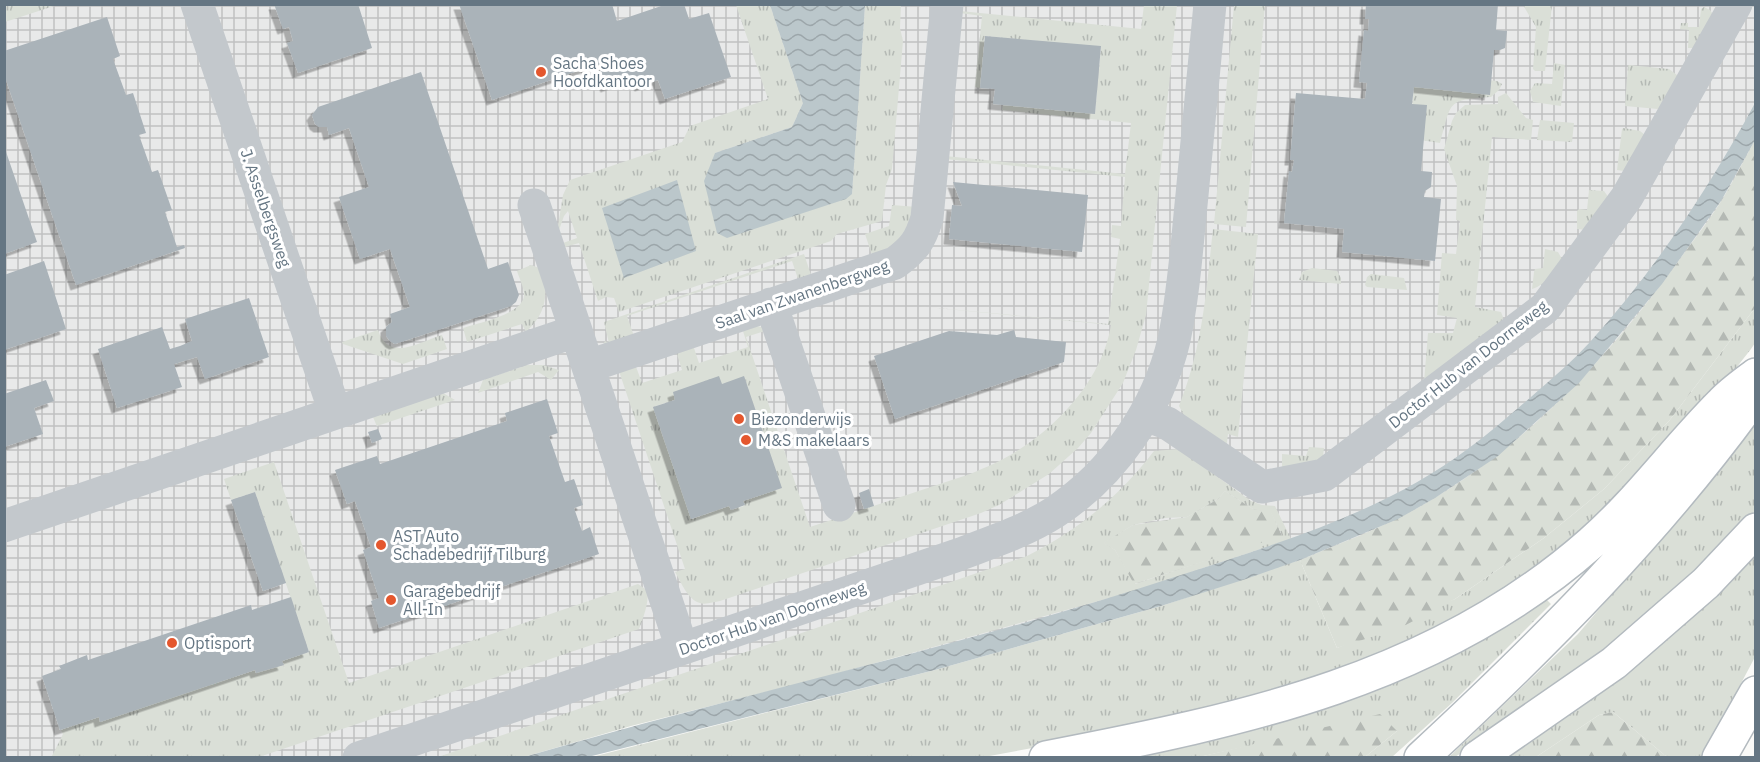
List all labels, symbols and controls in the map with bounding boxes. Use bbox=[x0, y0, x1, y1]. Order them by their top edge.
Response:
place label: Sacha Shoes Hoofdkantoor bbox=[553, 53, 652, 91]
marker: Sacha Shoes Hoofdkantoor bbox=[534, 65, 548, 79]
street label: J. Asselbergsweg bbox=[236, 146, 296, 270]
street label: Saal van Zwanenbergweg bbox=[713, 255, 892, 333]
street label: Doctor Hub van Doorneweg bbox=[1385, 295, 1552, 432]
place label: Biezonderwijs bbox=[751, 409, 852, 429]
marker: Biezonderwijs bbox=[732, 412, 746, 426]
place label: M&S makelaars bbox=[758, 430, 870, 450]
marker: M&S makelaars bbox=[739, 433, 753, 447]
place label: AST Auto Schadebedrijf Tilburg bbox=[393, 526, 547, 564]
marker: AST Auto Schadebedrijf Tilburg bbox=[374, 538, 388, 552]
street label: Doctor Hub van Doorneweg bbox=[676, 576, 869, 659]
place label: Garagebedrijf All-In bbox=[403, 581, 501, 619]
marker: Garagebedrijf All-In bbox=[384, 593, 398, 607]
place label: Optisport bbox=[184, 633, 252, 653]
marker: Optisport bbox=[165, 636, 179, 650]

